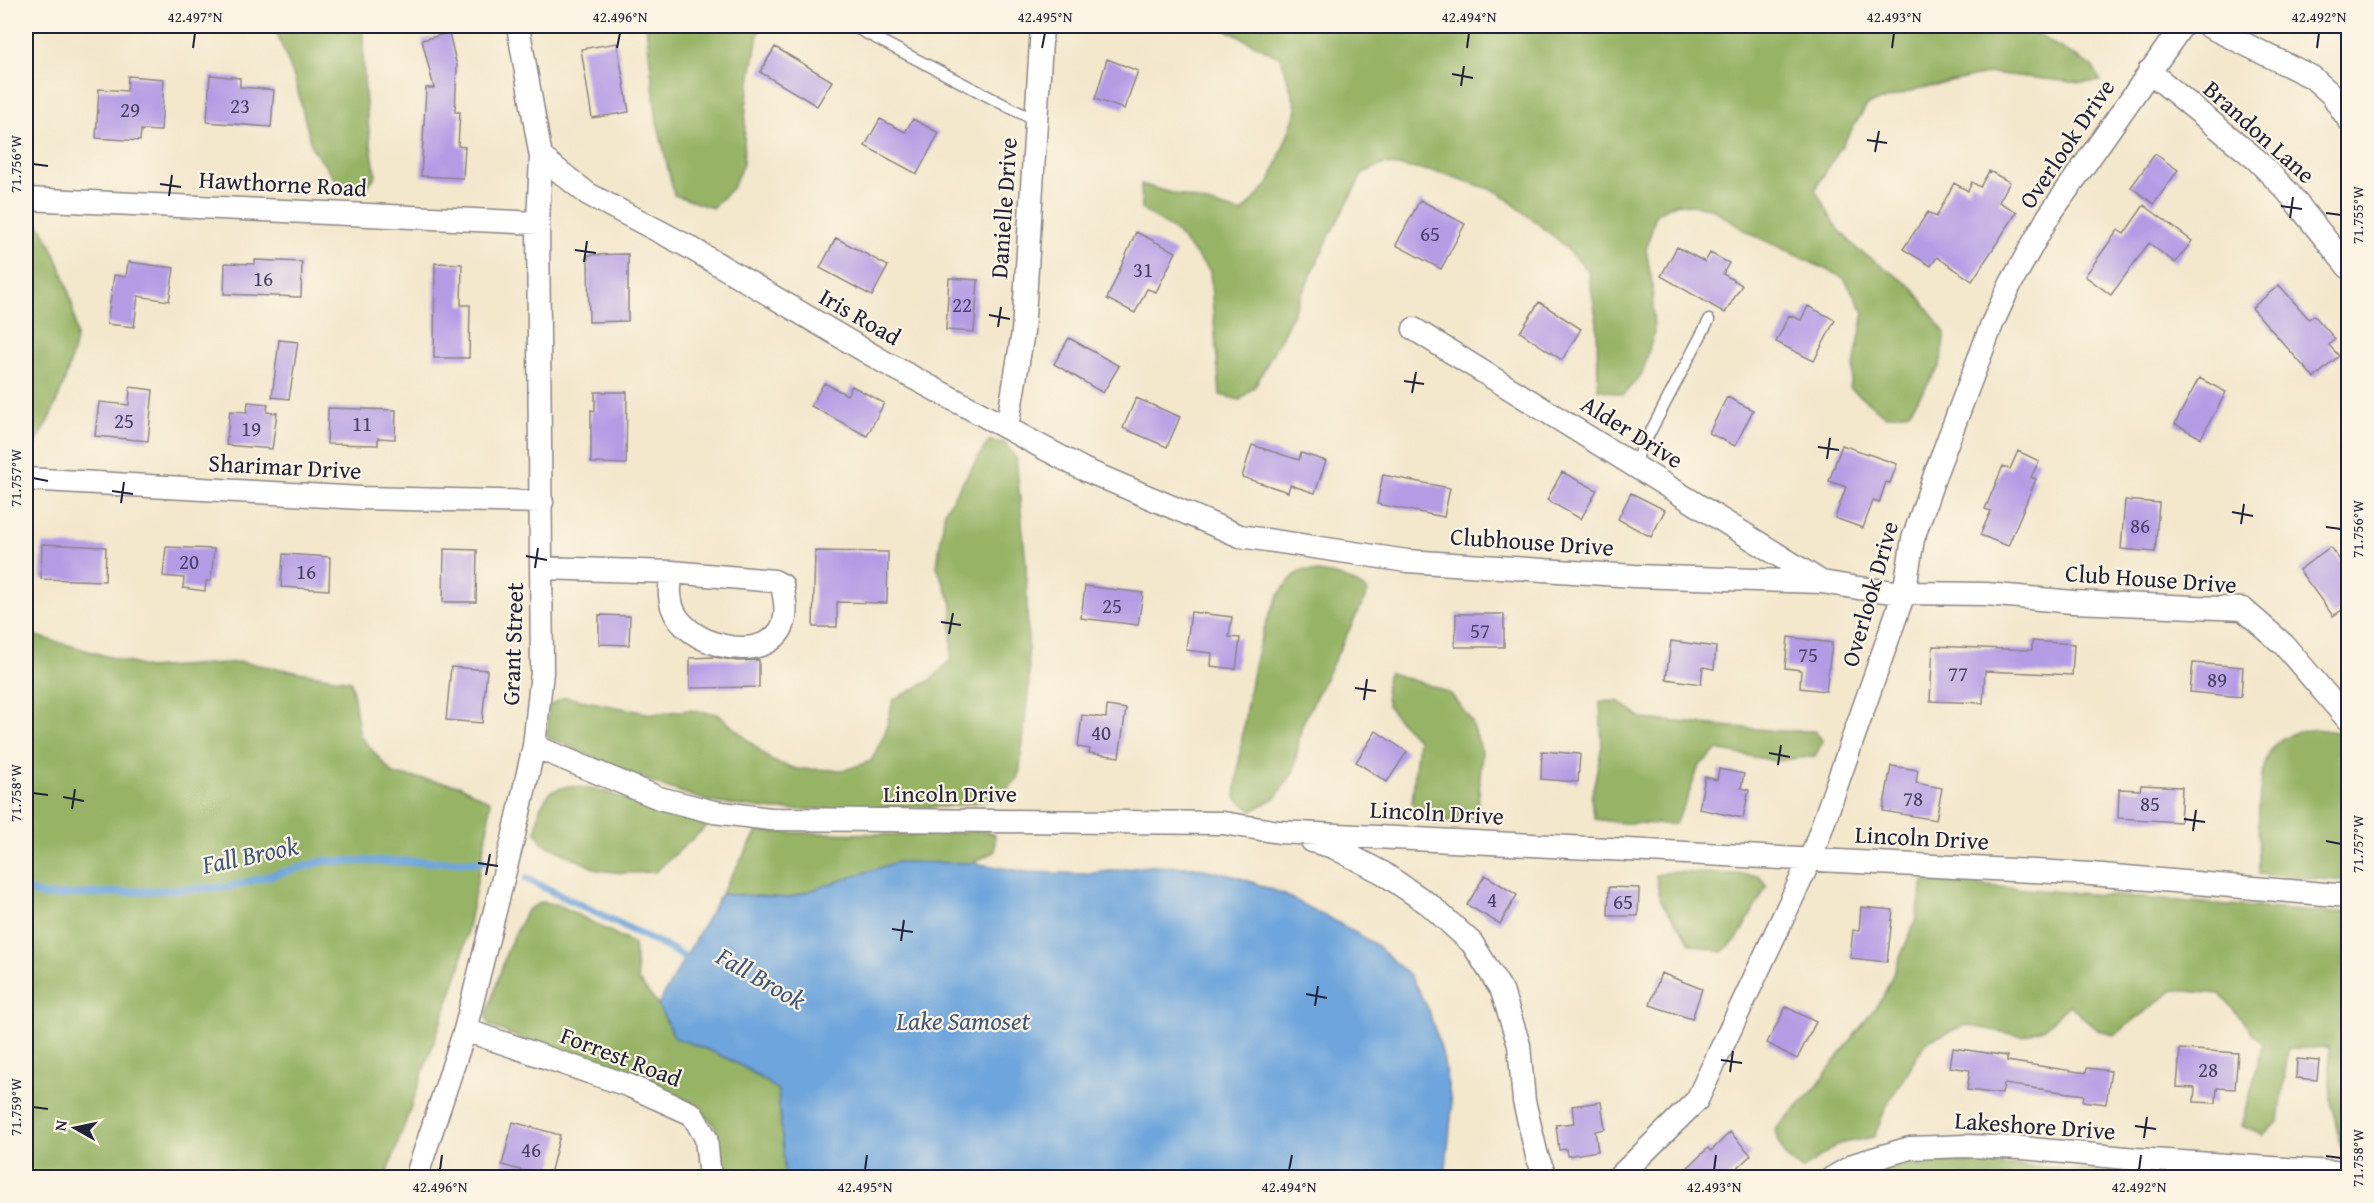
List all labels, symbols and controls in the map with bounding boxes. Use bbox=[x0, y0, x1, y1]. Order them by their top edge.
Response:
text: 42.497°N bbox=[168, 6, 223, 27]
text: 42.496°N bbox=[593, 6, 648, 27]
text: 42.495°N bbox=[1018, 6, 1073, 27]
text: 42.494°N bbox=[1442, 6, 1497, 27]
text: 42.493°N bbox=[1867, 6, 1922, 27]
text: 42.492°N bbox=[2292, 6, 2347, 27]
street label: Overlook Drive bbox=[2010, 72, 2123, 216]
street label: Brandon Lane bbox=[2196, 72, 2323, 191]
house number: 23 bbox=[230, 90, 250, 121]
house number: 29 bbox=[120, 94, 140, 125]
text: 71.756°W bbox=[5, 135, 26, 193]
street label: Danielle Drive bbox=[981, 136, 1026, 280]
street label: Hawthorne Road bbox=[198, 162, 368, 205]
text: 71.755°W bbox=[2347, 186, 2368, 244]
house number: 65 bbox=[1420, 218, 1440, 249]
house number: 31 bbox=[1133, 254, 1153, 285]
house number: 16 bbox=[253, 263, 273, 294]
street label: Iris Road bbox=[813, 279, 908, 354]
house number: 22 bbox=[952, 289, 972, 320]
street label: Alder Drive bbox=[1574, 386, 1690, 477]
house number: 25 bbox=[114, 405, 134, 436]
house number: 11 bbox=[352, 408, 372, 439]
house number: 19 bbox=[241, 413, 261, 444]
street label: Sharimar Drive bbox=[208, 445, 362, 488]
text: 71.757°W bbox=[5, 449, 26, 507]
text: 71.756°W bbox=[2347, 500, 2368, 558]
house number: 86 bbox=[2130, 510, 2150, 541]
street label: Overlook Drive bbox=[1832, 517, 1907, 671]
street label: Clubhouse Drive bbox=[1449, 518, 1615, 565]
house number: 20 bbox=[179, 546, 199, 577]
street label: Club House Drive bbox=[2064, 555, 2238, 602]
house number: 16 bbox=[296, 556, 316, 587]
street label: Grant Street bbox=[493, 581, 532, 706]
house number: 25 bbox=[1102, 590, 1122, 621]
house number: 57 bbox=[1470, 615, 1490, 646]
house number: 75 bbox=[1798, 639, 1818, 670]
house number: 77 bbox=[1948, 658, 1968, 689]
house number: 89 bbox=[2207, 664, 2227, 695]
house number: 40 bbox=[1091, 717, 1111, 748]
text: 71.758°W bbox=[5, 764, 26, 822]
street label: Lincoln Drive bbox=[883, 776, 1017, 811]
house number: 78 bbox=[1903, 783, 1923, 814]
house number: 85 bbox=[2140, 788, 2160, 819]
street label: Lincoln Drive bbox=[1369, 792, 1505, 833]
text: 71.757°W bbox=[2347, 815, 2368, 873]
street label: Lincoln Drive bbox=[1854, 817, 1990, 858]
water label: Fall Brook bbox=[197, 825, 302, 884]
house number: 4 bbox=[1487, 884, 1497, 915]
house number: 65 bbox=[1613, 886, 1633, 917]
water label: Fall Brook bbox=[708, 936, 813, 1019]
water label: Lake Samoset bbox=[895, 1001, 1030, 1040]
street label: Forrest Road bbox=[556, 1017, 687, 1096]
house number: 28 bbox=[2198, 1054, 2218, 1085]
text: 71.759°W bbox=[5, 1078, 26, 1136]
north arrow bbox=[45, 1098, 105, 1158]
street label: Lakeshore Drive bbox=[1953, 1102, 2117, 1149]
text: N bbox=[47, 1118, 73, 1133]
text: 71.758°W bbox=[2347, 1129, 2368, 1187]
house number: 46 bbox=[521, 1134, 541, 1165]
text: 42.496°N bbox=[413, 1176, 468, 1197]
text: 42.495°N bbox=[838, 1176, 893, 1197]
text: 42.494°N bbox=[1262, 1176, 1317, 1197]
text: 42.493°N bbox=[1687, 1176, 1742, 1197]
text: 42.492°N bbox=[2112, 1176, 2167, 1197]

